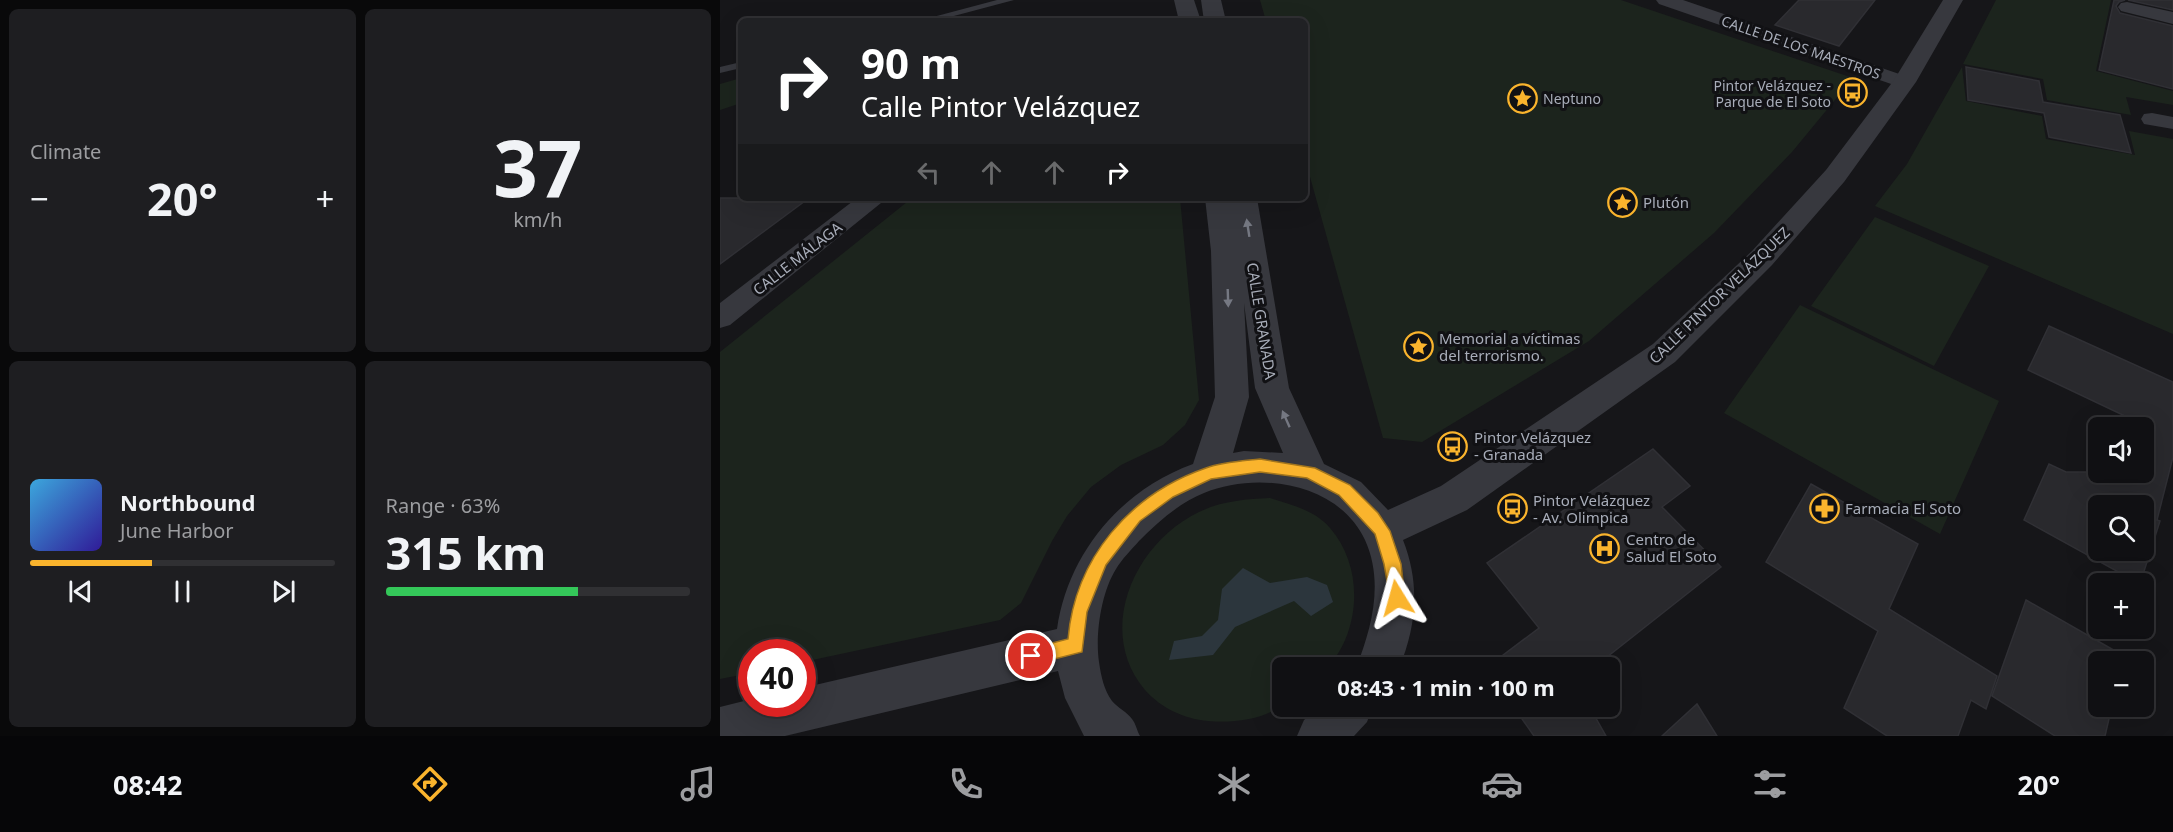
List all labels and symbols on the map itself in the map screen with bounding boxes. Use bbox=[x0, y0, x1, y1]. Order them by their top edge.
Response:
street label: CALLE DE LOS MAESTROS bbox=[1719, 11, 1883, 83]
place label: Pintor Velázquez - Parque de El Soto bbox=[1714, 76, 1831, 111]
bus stop icon: Pintor Velázquez - Parque de El Soto bbox=[1836, 77, 1868, 109]
place icon: Neptuno bbox=[1506, 82, 1538, 114]
place label: Neptuno bbox=[1543, 89, 1601, 108]
place icon: Plutón bbox=[1606, 186, 1638, 218]
place label: Plutón bbox=[1643, 192, 1689, 212]
street label: CALLE MÁLAGA bbox=[748, 217, 846, 299]
one-way arrow bbox=[1243, 219, 1252, 238]
street label: CALLE PINTOR VELÁZQUEZ bbox=[1644, 222, 1794, 368]
street label: CALLE GRANADA bbox=[1243, 261, 1281, 381]
one-way arrow bbox=[1224, 288, 1233, 307]
place label: Memorial a víctimas del terrorismo. bbox=[1439, 328, 1580, 365]
place icon: Memorial a víctimas del terrorismo. bbox=[1402, 331, 1434, 363]
one-way arrow bbox=[1281, 410, 1290, 427]
place label: Pintor Velázquez - Granada bbox=[1474, 427, 1591, 464]
bus stop icon: Pintor Velázquez - Granada bbox=[1437, 430, 1469, 462]
place label: Pintor Velázquez - Av. Olimpica bbox=[1533, 490, 1650, 527]
pharmacy icon: Farmacia El Soto bbox=[1808, 492, 1840, 524]
bus stop icon: Pintor Velázquez - Av. Olimpica bbox=[1496, 493, 1528, 525]
place label: Farmacia El Soto bbox=[1845, 498, 1961, 518]
place label: Centro de Salud El Soto bbox=[1626, 529, 1717, 566]
hospital icon: Centro de Salud El Soto bbox=[1589, 532, 1621, 564]
position arrow bbox=[1365, 566, 1429, 630]
pin bbox=[1005, 630, 1056, 681]
speed limit sign: 40 bbox=[738, 639, 816, 717]

